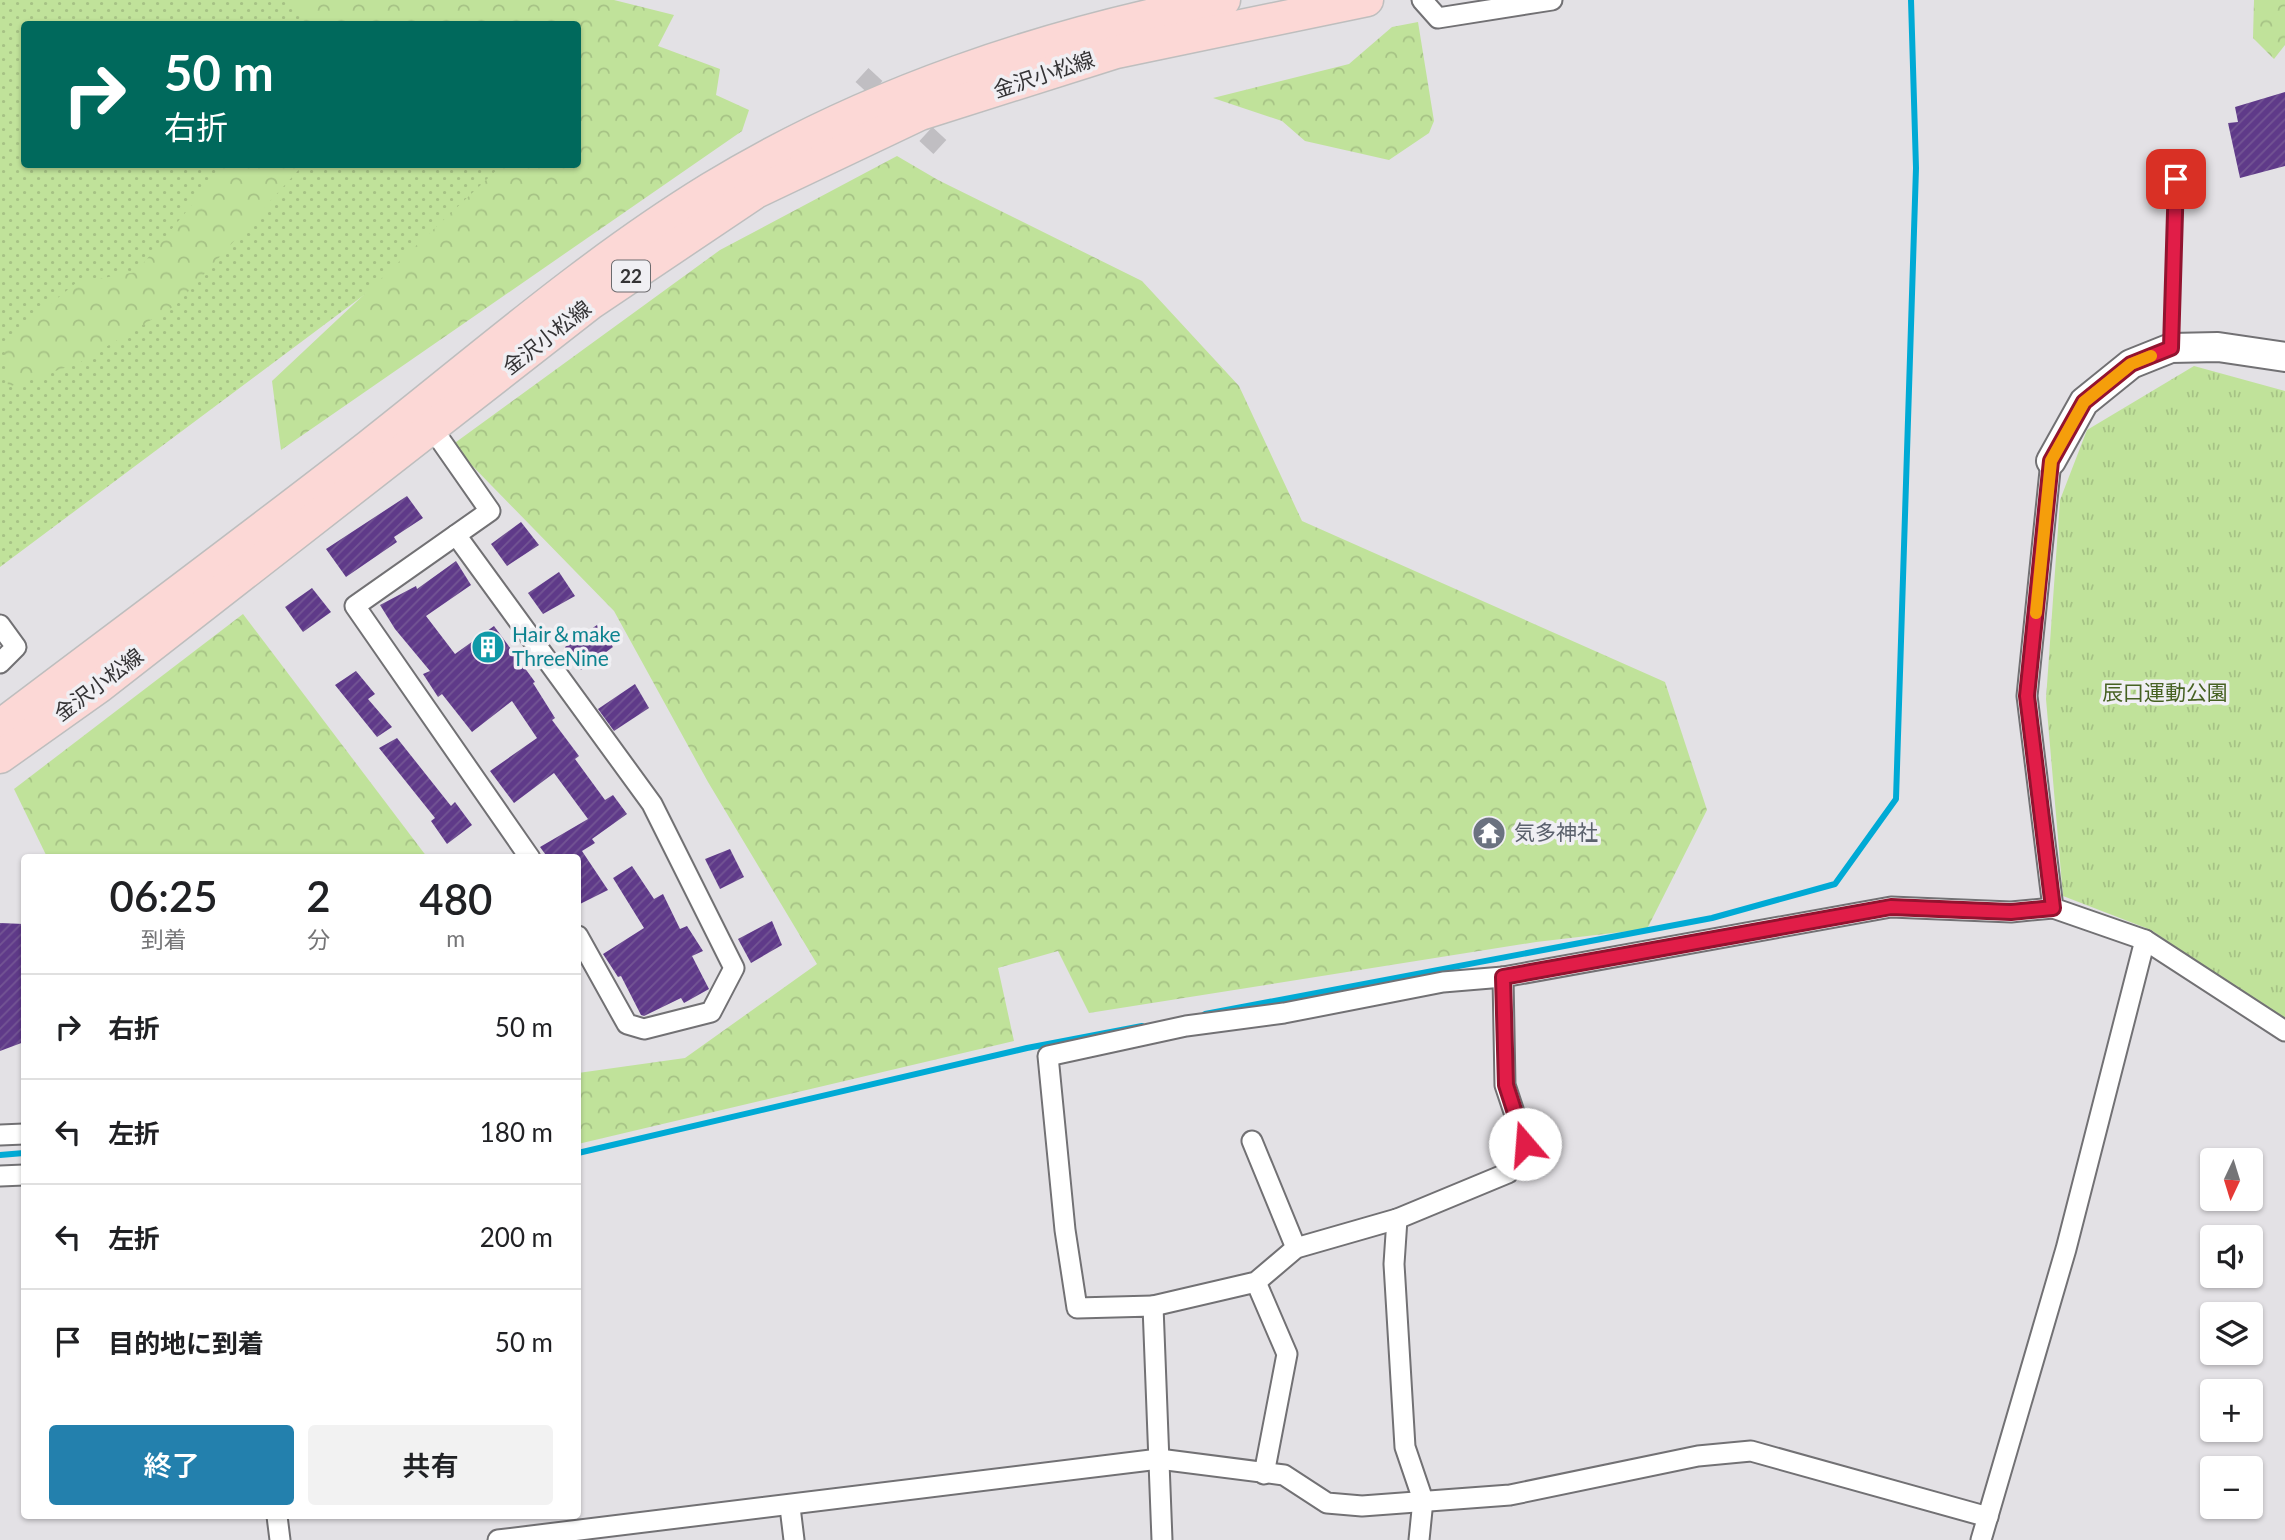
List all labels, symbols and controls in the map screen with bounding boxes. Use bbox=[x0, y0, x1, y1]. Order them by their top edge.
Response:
text: 50 m bbox=[164, 43, 274, 101]
street label: 金沢小松線 bbox=[990, 45, 1097, 102]
icon: right bbox=[49, 49, 140, 140]
text: 右折 bbox=[164, 107, 228, 146]
pin bbox=[2146, 149, 2206, 209]
icon: arrive bbox=[2157, 160, 2195, 198]
road number: 22 bbox=[612, 260, 650, 292]
street label: 金沢小松線 bbox=[497, 295, 595, 379]
place label: Hair＆make ThreeNine bbox=[512, 621, 621, 670]
building icon: Hair＆make ThreeNine bbox=[469, 628, 507, 666]
street label: 金沢小松線 bbox=[49, 642, 148, 725]
park label: 辰口運動公園 bbox=[2102, 679, 2228, 704]
temple icon: 気多神社 bbox=[1470, 814, 1508, 852]
place label: 気多神社 bbox=[1514, 819, 1598, 844]
text: 06:25 bbox=[110, 871, 218, 921]
text: 2 bbox=[306, 871, 331, 921]
text: 480 bbox=[419, 874, 492, 924]
text: m bbox=[446, 924, 465, 952]
text: 到着 bbox=[141, 925, 187, 953]
text: 分 bbox=[307, 925, 330, 953]
icon: right bbox=[49, 1008, 87, 1046]
text: 50 m bbox=[495, 1011, 553, 1043]
text: 右折 bbox=[108, 1012, 160, 1044]
position arrow bbox=[1488, 1107, 1562, 1181]
icon: left bbox=[49, 1113, 87, 1151]
text: 180 m bbox=[480, 1116, 553, 1148]
text: 左折 bbox=[108, 1117, 160, 1149]
north arrow bbox=[2200, 1148, 2263, 1211]
map controls bbox=[2200, 1148, 2263, 1519]
icon: left bbox=[49, 1218, 87, 1256]
text: 200 m bbox=[480, 1221, 553, 1253]
text: 左折 bbox=[108, 1222, 160, 1254]
button: sound bbox=[2200, 1225, 2263, 1288]
button: layers bbox=[2200, 1302, 2263, 1365]
icon: arrive bbox=[49, 1323, 87, 1361]
text: 50 m bbox=[495, 1326, 553, 1358]
text: 目的地に到着 bbox=[108, 1327, 264, 1359]
button: + bbox=[2200, 1379, 2263, 1442]
button: 終了 bbox=[49, 1425, 294, 1505]
button: 共有 bbox=[308, 1425, 553, 1505]
button: − bbox=[2200, 1456, 2263, 1519]

